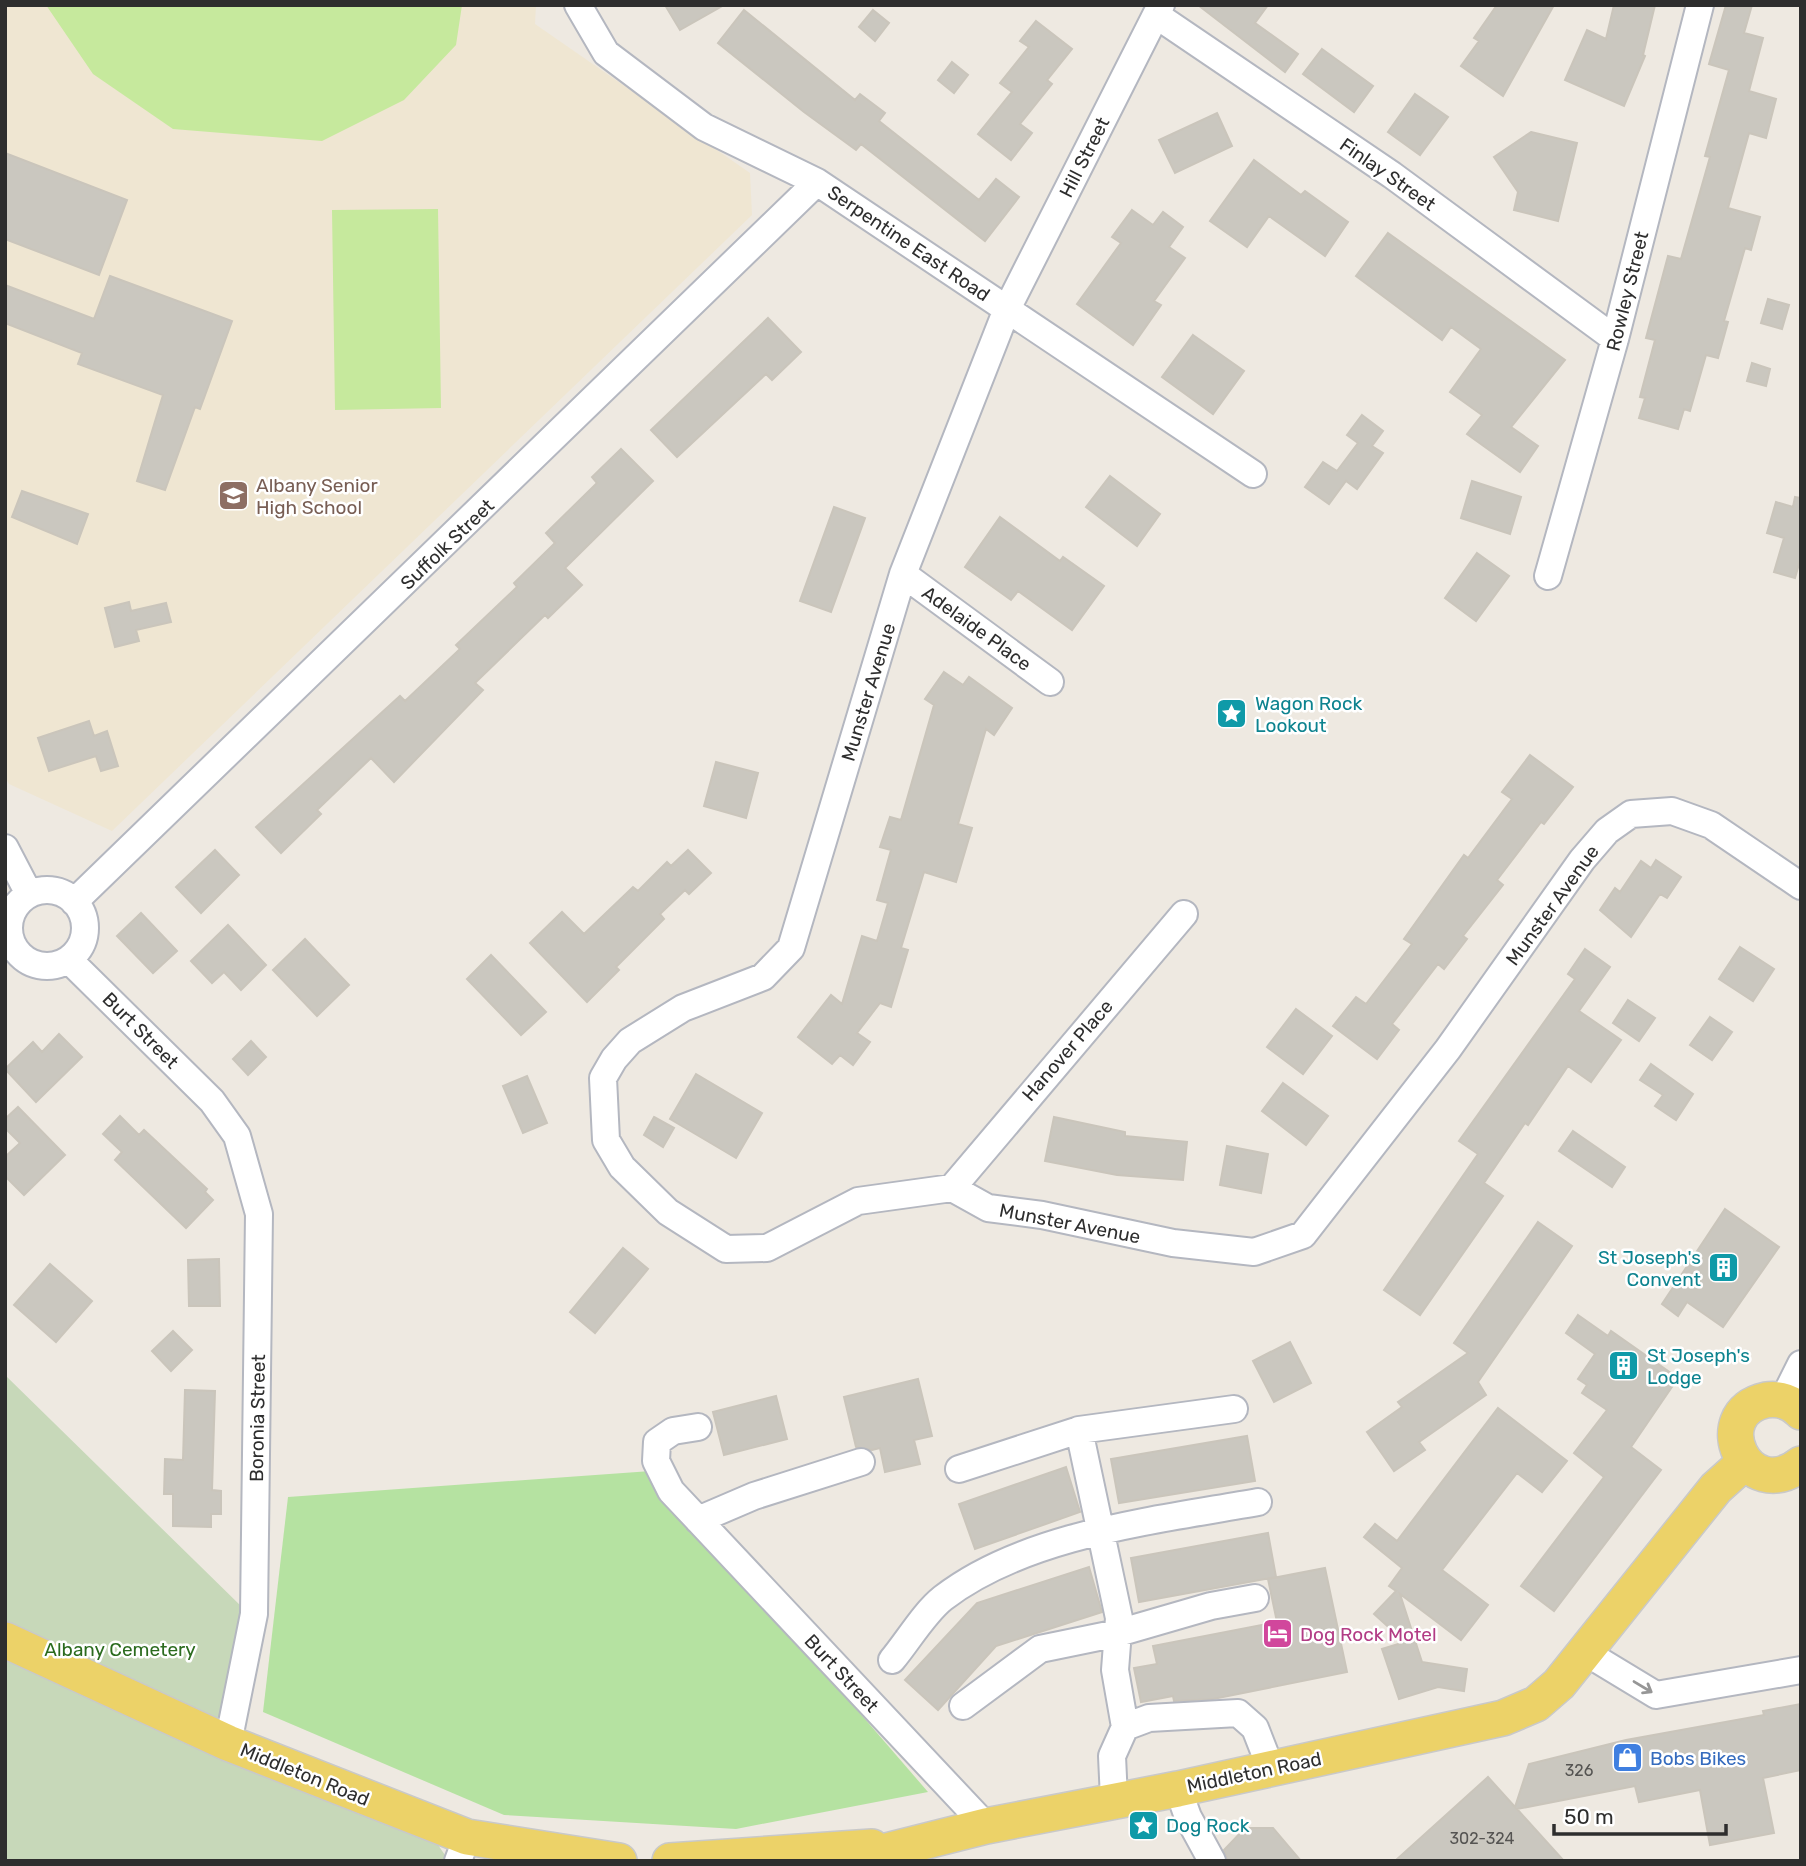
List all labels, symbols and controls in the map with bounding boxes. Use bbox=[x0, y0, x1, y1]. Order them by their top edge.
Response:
street label: Hill Street bbox=[1054, 113, 1115, 201]
street label: Finlay Street bbox=[1335, 133, 1441, 216]
street label: Serpentine East Road bbox=[823, 181, 994, 306]
street label: Rowley Street bbox=[1601, 228, 1654, 353]
place label: Albany Senior High School bbox=[256, 474, 378, 519]
school or university icon: Albany Senior High School bbox=[216, 479, 250, 513]
street label: Suffolk Street bbox=[396, 494, 499, 595]
street label: Adelaide Place bbox=[918, 581, 1036, 676]
street label: Munster Avenue bbox=[837, 620, 900, 764]
place label: Wagon Rock Lookout bbox=[1255, 692, 1362, 737]
place icon: Wagon Rock Lookout bbox=[1215, 697, 1249, 731]
street label: Munster Avenue bbox=[1501, 841, 1604, 970]
street label: Burt Street bbox=[98, 987, 184, 1074]
street label: Hanover Place bbox=[1017, 995, 1118, 1106]
street label: Munster Avenue bbox=[997, 1199, 1142, 1248]
place label: St Joseph's Convent bbox=[1598, 1246, 1702, 1291]
building icon: St Joseph's Convent bbox=[1707, 1251, 1741, 1285]
place label: St Joseph's Lodge bbox=[1647, 1344, 1750, 1389]
building icon: St Joseph's Lodge bbox=[1607, 1349, 1641, 1383]
street label: Boronia Street bbox=[245, 1353, 270, 1482]
hotel icon: Dog Rock Motel bbox=[1260, 1617, 1294, 1651]
place label: Dog Rock Motel bbox=[1300, 1623, 1437, 1646]
street label: Burt Street bbox=[800, 1630, 884, 1718]
park label: Albany Cemetery bbox=[44, 1638, 196, 1661]
one-way arrow bbox=[1633, 1680, 1653, 1694]
street label: Middleton Road bbox=[237, 1738, 373, 1811]
shop icon: Bobs Bikes bbox=[1610, 1741, 1644, 1775]
street label: Middleton Road bbox=[1185, 1747, 1324, 1798]
place label: Bobs Bikes bbox=[1650, 1747, 1746, 1770]
house number: 326 bbox=[1565, 1761, 1594, 1780]
scale bar bbox=[1554, 1792, 1726, 1836]
text: 50 m bbox=[1564, 1804, 1614, 1829]
place icon: Dog Rock bbox=[1126, 1808, 1160, 1842]
place label: Dog Rock bbox=[1166, 1814, 1250, 1837]
house number: 302-324 bbox=[1450, 1829, 1515, 1848]

